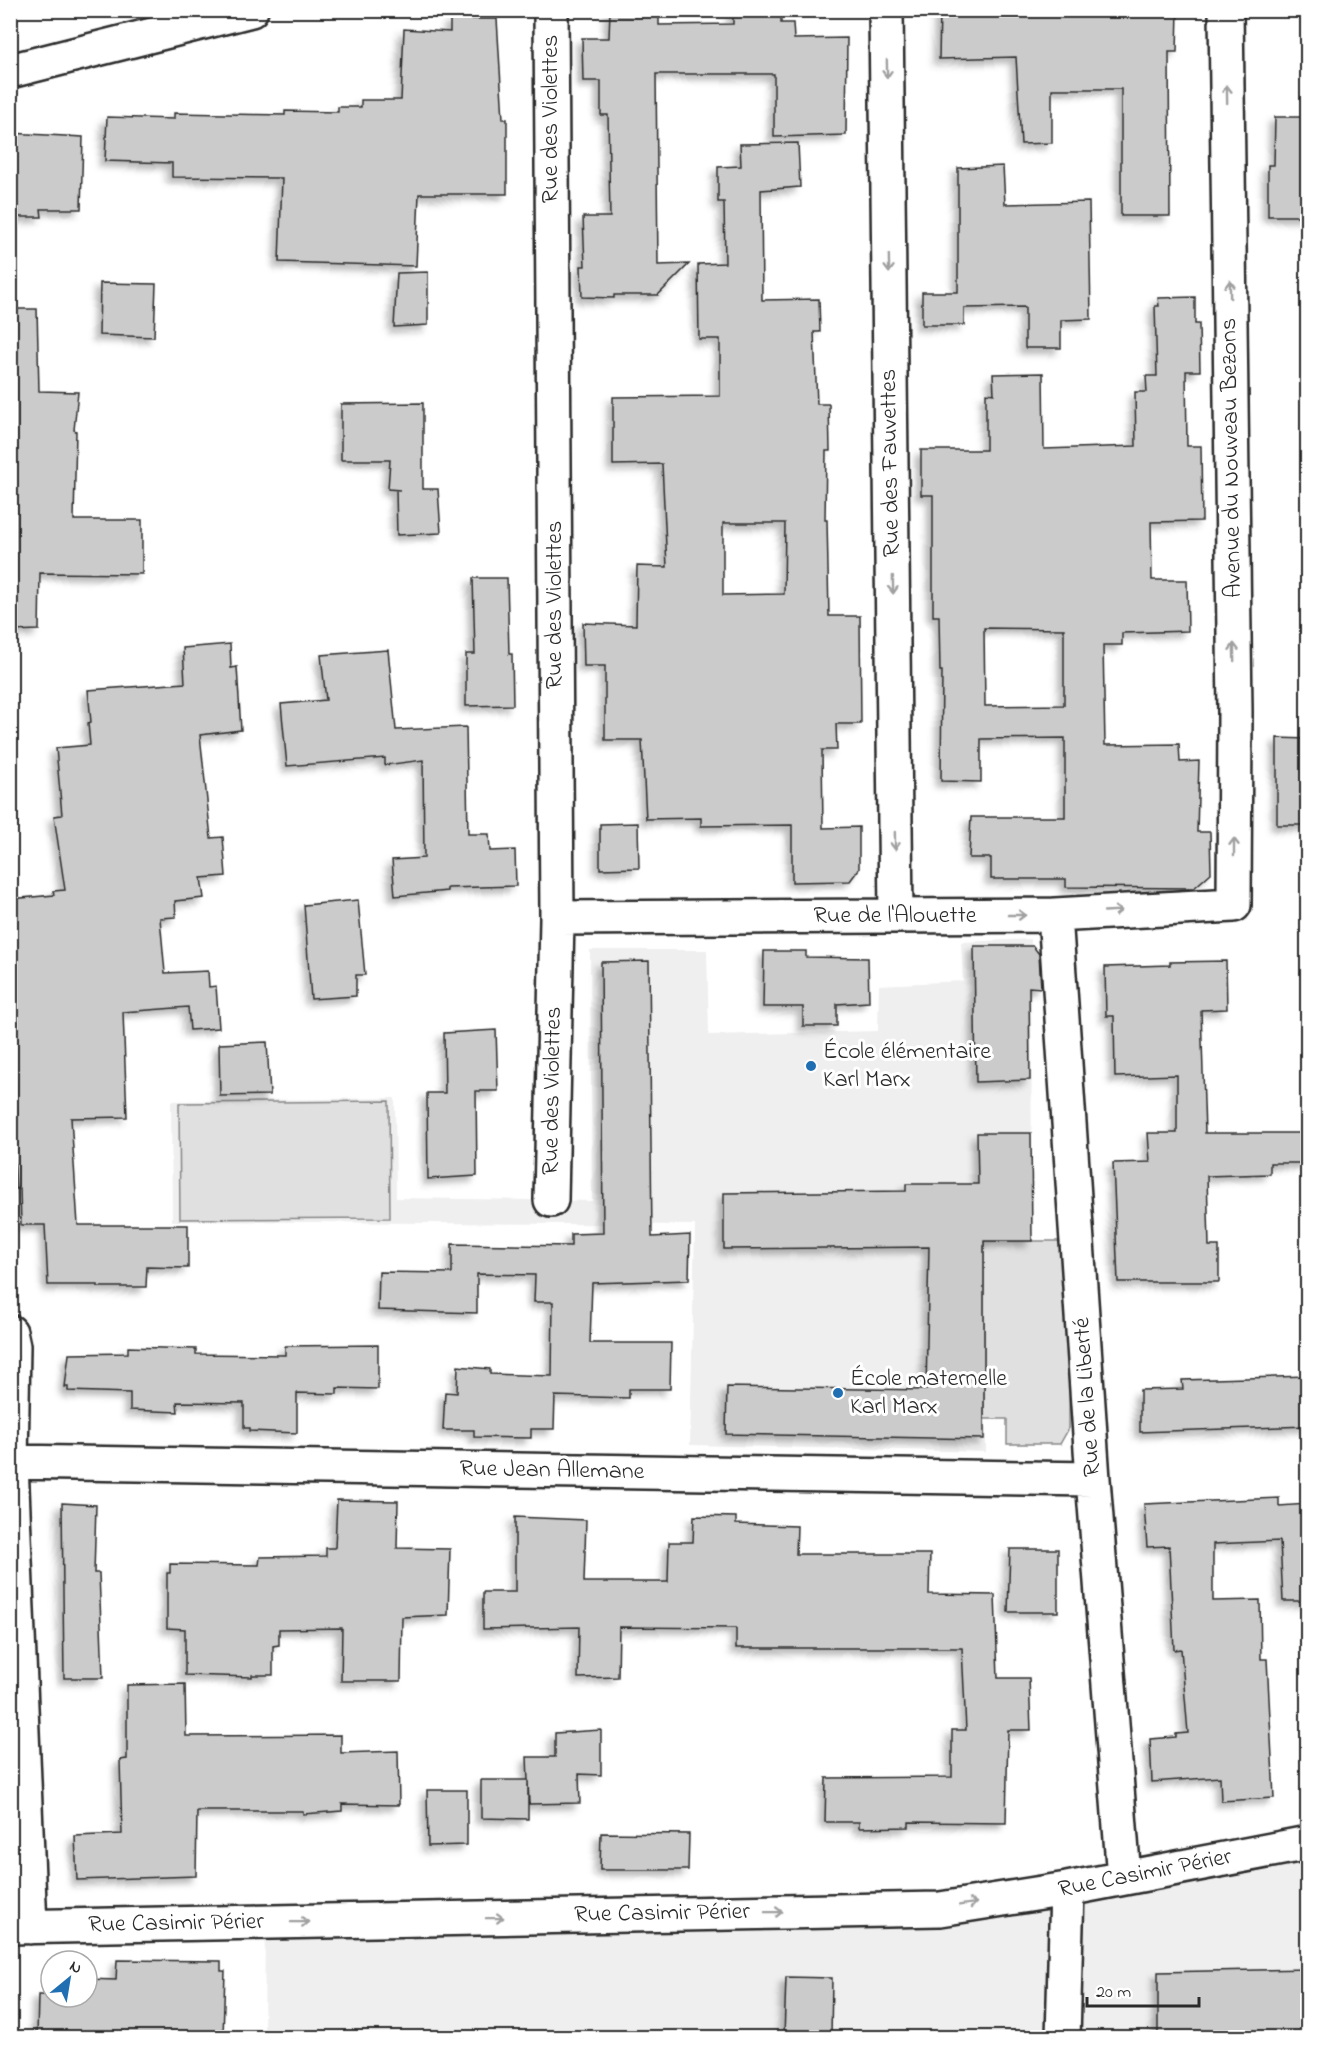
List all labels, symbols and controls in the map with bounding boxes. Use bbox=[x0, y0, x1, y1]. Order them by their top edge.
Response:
street label: Rue des Violettes bbox=[534, 35, 569, 203]
one-way arrow bbox=[881, 58, 893, 78]
one-way arrow bbox=[1221, 84, 1233, 104]
one-way arrow bbox=[883, 253, 895, 273]
one-way arrow bbox=[1224, 279, 1236, 299]
street label: Avenue du Nouveau Bezons bbox=[1212, 318, 1252, 598]
street label: Rue des Fauvettes bbox=[872, 369, 910, 557]
street label: Rue des Violettes bbox=[538, 521, 573, 689]
one-way arrow bbox=[887, 574, 898, 594]
one-way arrow bbox=[1228, 642, 1240, 662]
one-way arrow bbox=[889, 831, 901, 851]
one-way arrow bbox=[1228, 837, 1240, 857]
street label: Rue de l'Alouette bbox=[813, 899, 977, 934]
one-way arrow bbox=[1103, 906, 1123, 917]
one-way arrow bbox=[1007, 909, 1027, 921]
street label: Rue des Violettes bbox=[534, 1006, 572, 1176]
place label: École élémentaire Karl Marx bbox=[823, 1035, 991, 1098]
marker: École élémentaire Karl Marx bbox=[804, 1059, 818, 1073]
street label: Rue de la Liberté bbox=[1065, 1316, 1111, 1478]
place label: École maternelle Karl Marx bbox=[850, 1362, 1007, 1425]
marker: École maternelle Karl Marx bbox=[831, 1386, 845, 1400]
street label: Rue Jean Allemane bbox=[459, 1452, 645, 1490]
street label: Rue Casimir Périer bbox=[1055, 1840, 1235, 1908]
street label: Rue Casimir Périer bbox=[574, 1895, 751, 1933]
one-way arrow bbox=[958, 1899, 978, 1910]
street label: Rue Casimir Périer bbox=[88, 1905, 265, 1943]
one-way arrow bbox=[763, 1906, 783, 1918]
one-way arrow bbox=[484, 1912, 504, 1924]
one-way arrow bbox=[289, 1916, 309, 1928]
north arrow bbox=[39, 1949, 99, 2009]
text: N bbox=[65, 1955, 86, 1981]
scale bar bbox=[1087, 1970, 1200, 2008]
text: 20 m bbox=[1096, 1980, 1131, 2006]

